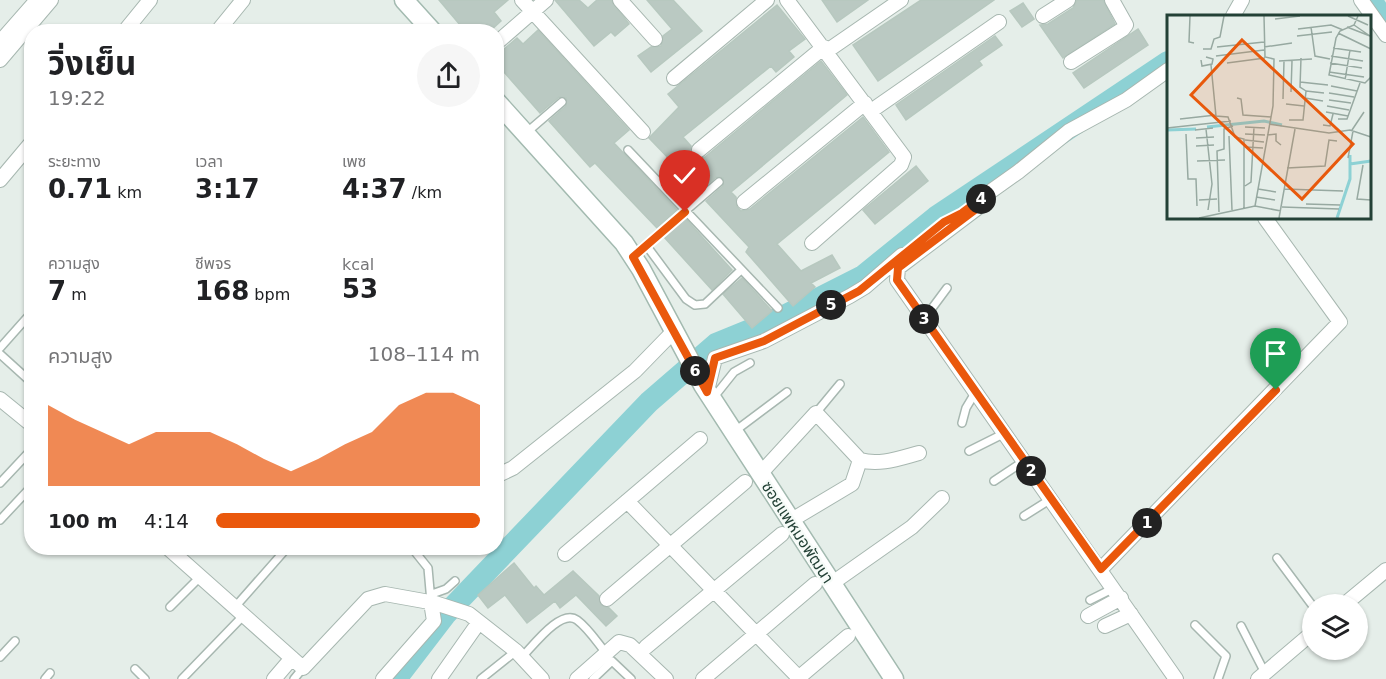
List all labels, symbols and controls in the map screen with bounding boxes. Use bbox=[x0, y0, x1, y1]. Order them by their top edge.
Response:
inset map bbox=[1167, 15, 1371, 219]
text: วิ่งเย็น bbox=[48, 44, 136, 83]
button: share bbox=[417, 44, 480, 107]
text: 19:22 bbox=[48, 86, 106, 110]
pin bbox=[659, 150, 710, 212]
text: ระยะทาง bbox=[48, 152, 101, 171]
text: เวลา bbox=[195, 152, 223, 171]
text: เพซ bbox=[342, 152, 366, 171]
icon: check bbox=[668, 159, 701, 192]
text: 0.71 bbox=[48, 174, 112, 204]
text: 3:17 bbox=[195, 174, 260, 204]
text: 4:37 bbox=[342, 174, 407, 204]
text: km bbox=[112, 183, 142, 202]
text: /km bbox=[407, 183, 442, 202]
pin: 4 bbox=[966, 184, 996, 214]
text: 4 bbox=[975, 189, 987, 208]
text: ความสูง bbox=[48, 254, 100, 273]
text: ชีพจร bbox=[195, 254, 231, 273]
text: kcal bbox=[342, 255, 374, 274]
text: 53 bbox=[342, 274, 378, 304]
text: 7 bbox=[48, 276, 66, 306]
text: 168 bbox=[195, 276, 249, 306]
text: m bbox=[66, 285, 87, 304]
text: bpm bbox=[249, 285, 290, 304]
pin: 5 bbox=[816, 290, 846, 320]
text: 5 bbox=[825, 295, 837, 314]
pin: 3 bbox=[909, 304, 939, 334]
text: 3 bbox=[918, 309, 930, 328]
pin bbox=[1250, 328, 1301, 390]
icon: arrive bbox=[1259, 337, 1292, 370]
text: 108–114 m bbox=[368, 342, 480, 366]
text: ความสูง bbox=[48, 344, 113, 368]
pin: 6 bbox=[680, 356, 710, 386]
text: 6 bbox=[689, 361, 701, 380]
pin: 2 bbox=[1016, 456, 1046, 486]
text: 2 bbox=[1025, 461, 1037, 480]
street label: ซอยแพหมอพัฒนา bbox=[758, 478, 838, 587]
pin: 1 bbox=[1132, 508, 1162, 538]
text: 100 m bbox=[48, 509, 118, 533]
text: 4:14 bbox=[144, 509, 189, 533]
text: 1 bbox=[1141, 513, 1153, 532]
map controls bbox=[1302, 594, 1368, 660]
button: layers bbox=[1302, 594, 1368, 660]

